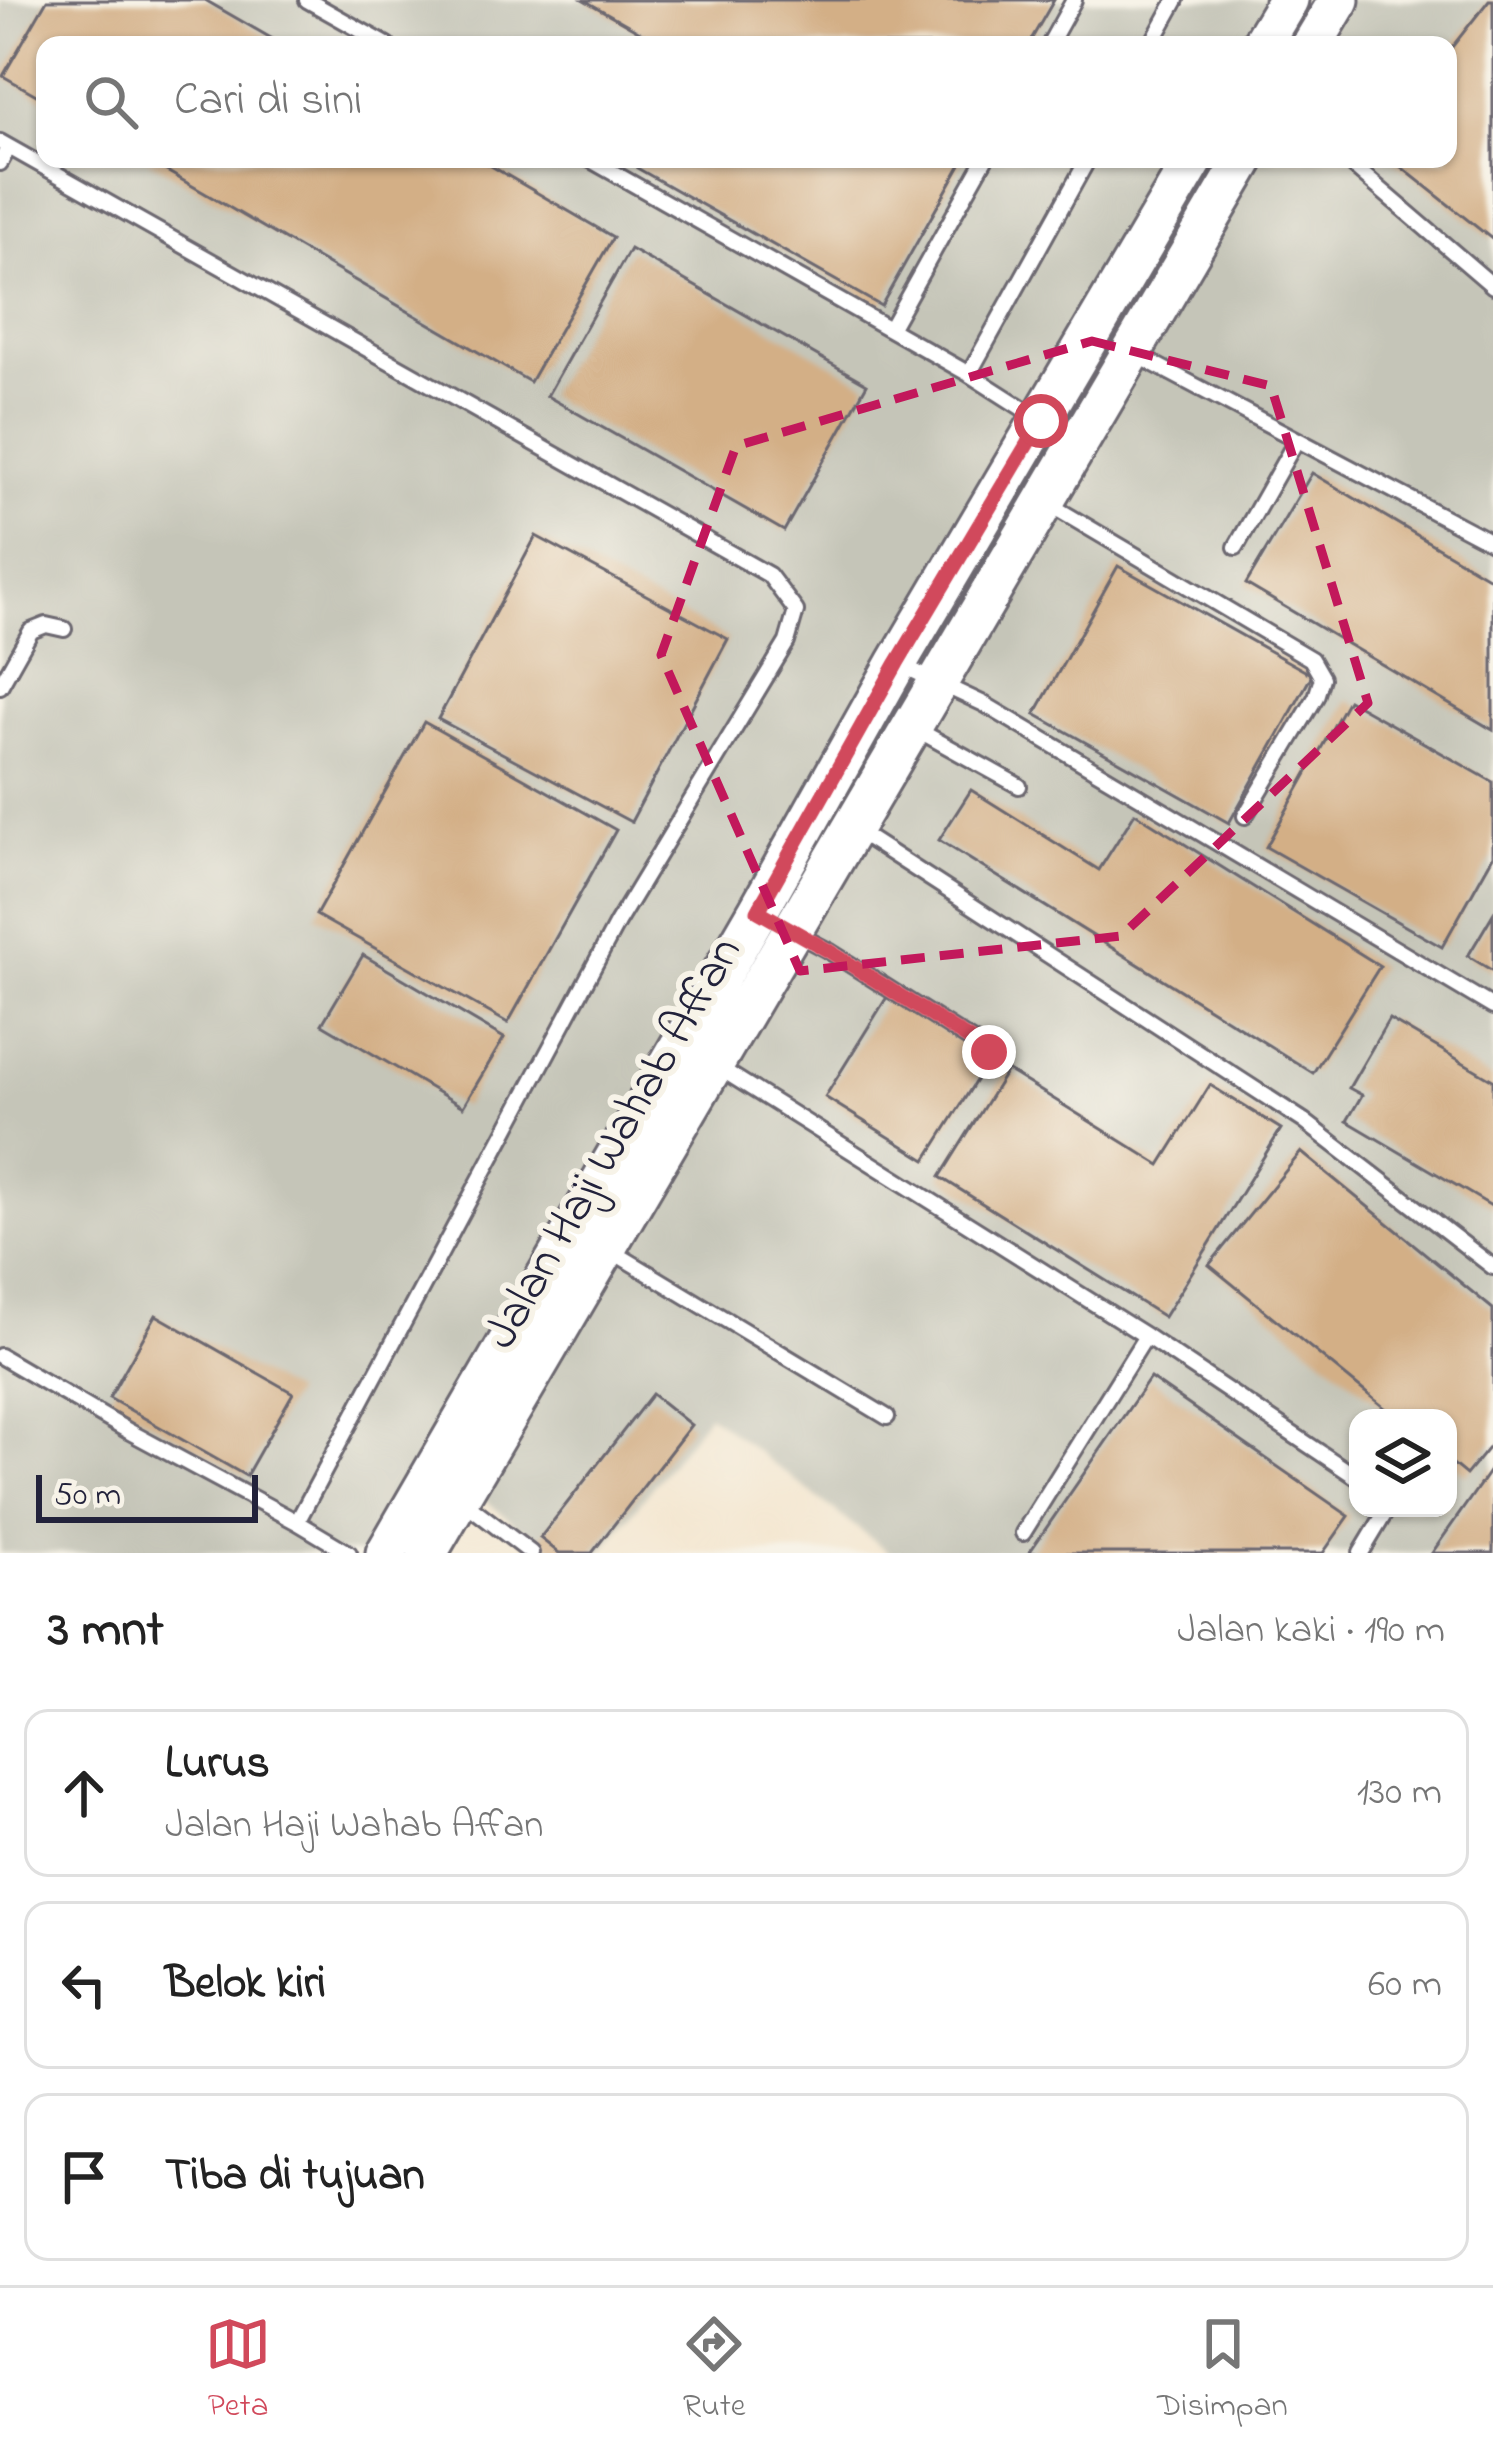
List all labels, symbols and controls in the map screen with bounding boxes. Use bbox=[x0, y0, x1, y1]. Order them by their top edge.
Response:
search box bbox=[36, 36, 1457, 168]
icon: search bbox=[78, 69, 144, 135]
text: Cari di sini bbox=[174, 69, 362, 135]
route start bbox=[1014, 394, 1068, 448]
street label: Jalan Haji Wahab Affan bbox=[468, 924, 761, 1363]
route end bbox=[962, 1025, 1016, 1079]
map controls bbox=[1349, 1409, 1457, 1517]
button: layers bbox=[1349, 1409, 1457, 1517]
scale bar bbox=[36, 1469, 258, 1522]
text: 50 m bbox=[54, 1472, 121, 1520]
text: 3 mnt bbox=[48, 1594, 164, 1669]
text: Jalan kaki · 190 m bbox=[1177, 1603, 1445, 1660]
text: Lurus bbox=[165, 1732, 270, 1798]
icon: ahead bbox=[51, 1760, 117, 1826]
text: 130 m bbox=[1357, 1765, 1442, 1822]
text: Jalan Haji Wahab Affan bbox=[165, 1798, 544, 1855]
icon: left bbox=[51, 1952, 117, 2018]
text: Belok kiri bbox=[165, 1952, 326, 2018]
text: 60 m bbox=[1368, 1957, 1442, 2014]
icon: arrive bbox=[51, 2144, 117, 2210]
text: Tiba di tujuan bbox=[165, 2144, 425, 2210]
tab: Peta bbox=[205, 2311, 271, 2431]
tab: Rute bbox=[681, 2311, 747, 2431]
tab: Disimpan bbox=[1157, 2311, 1288, 2431]

